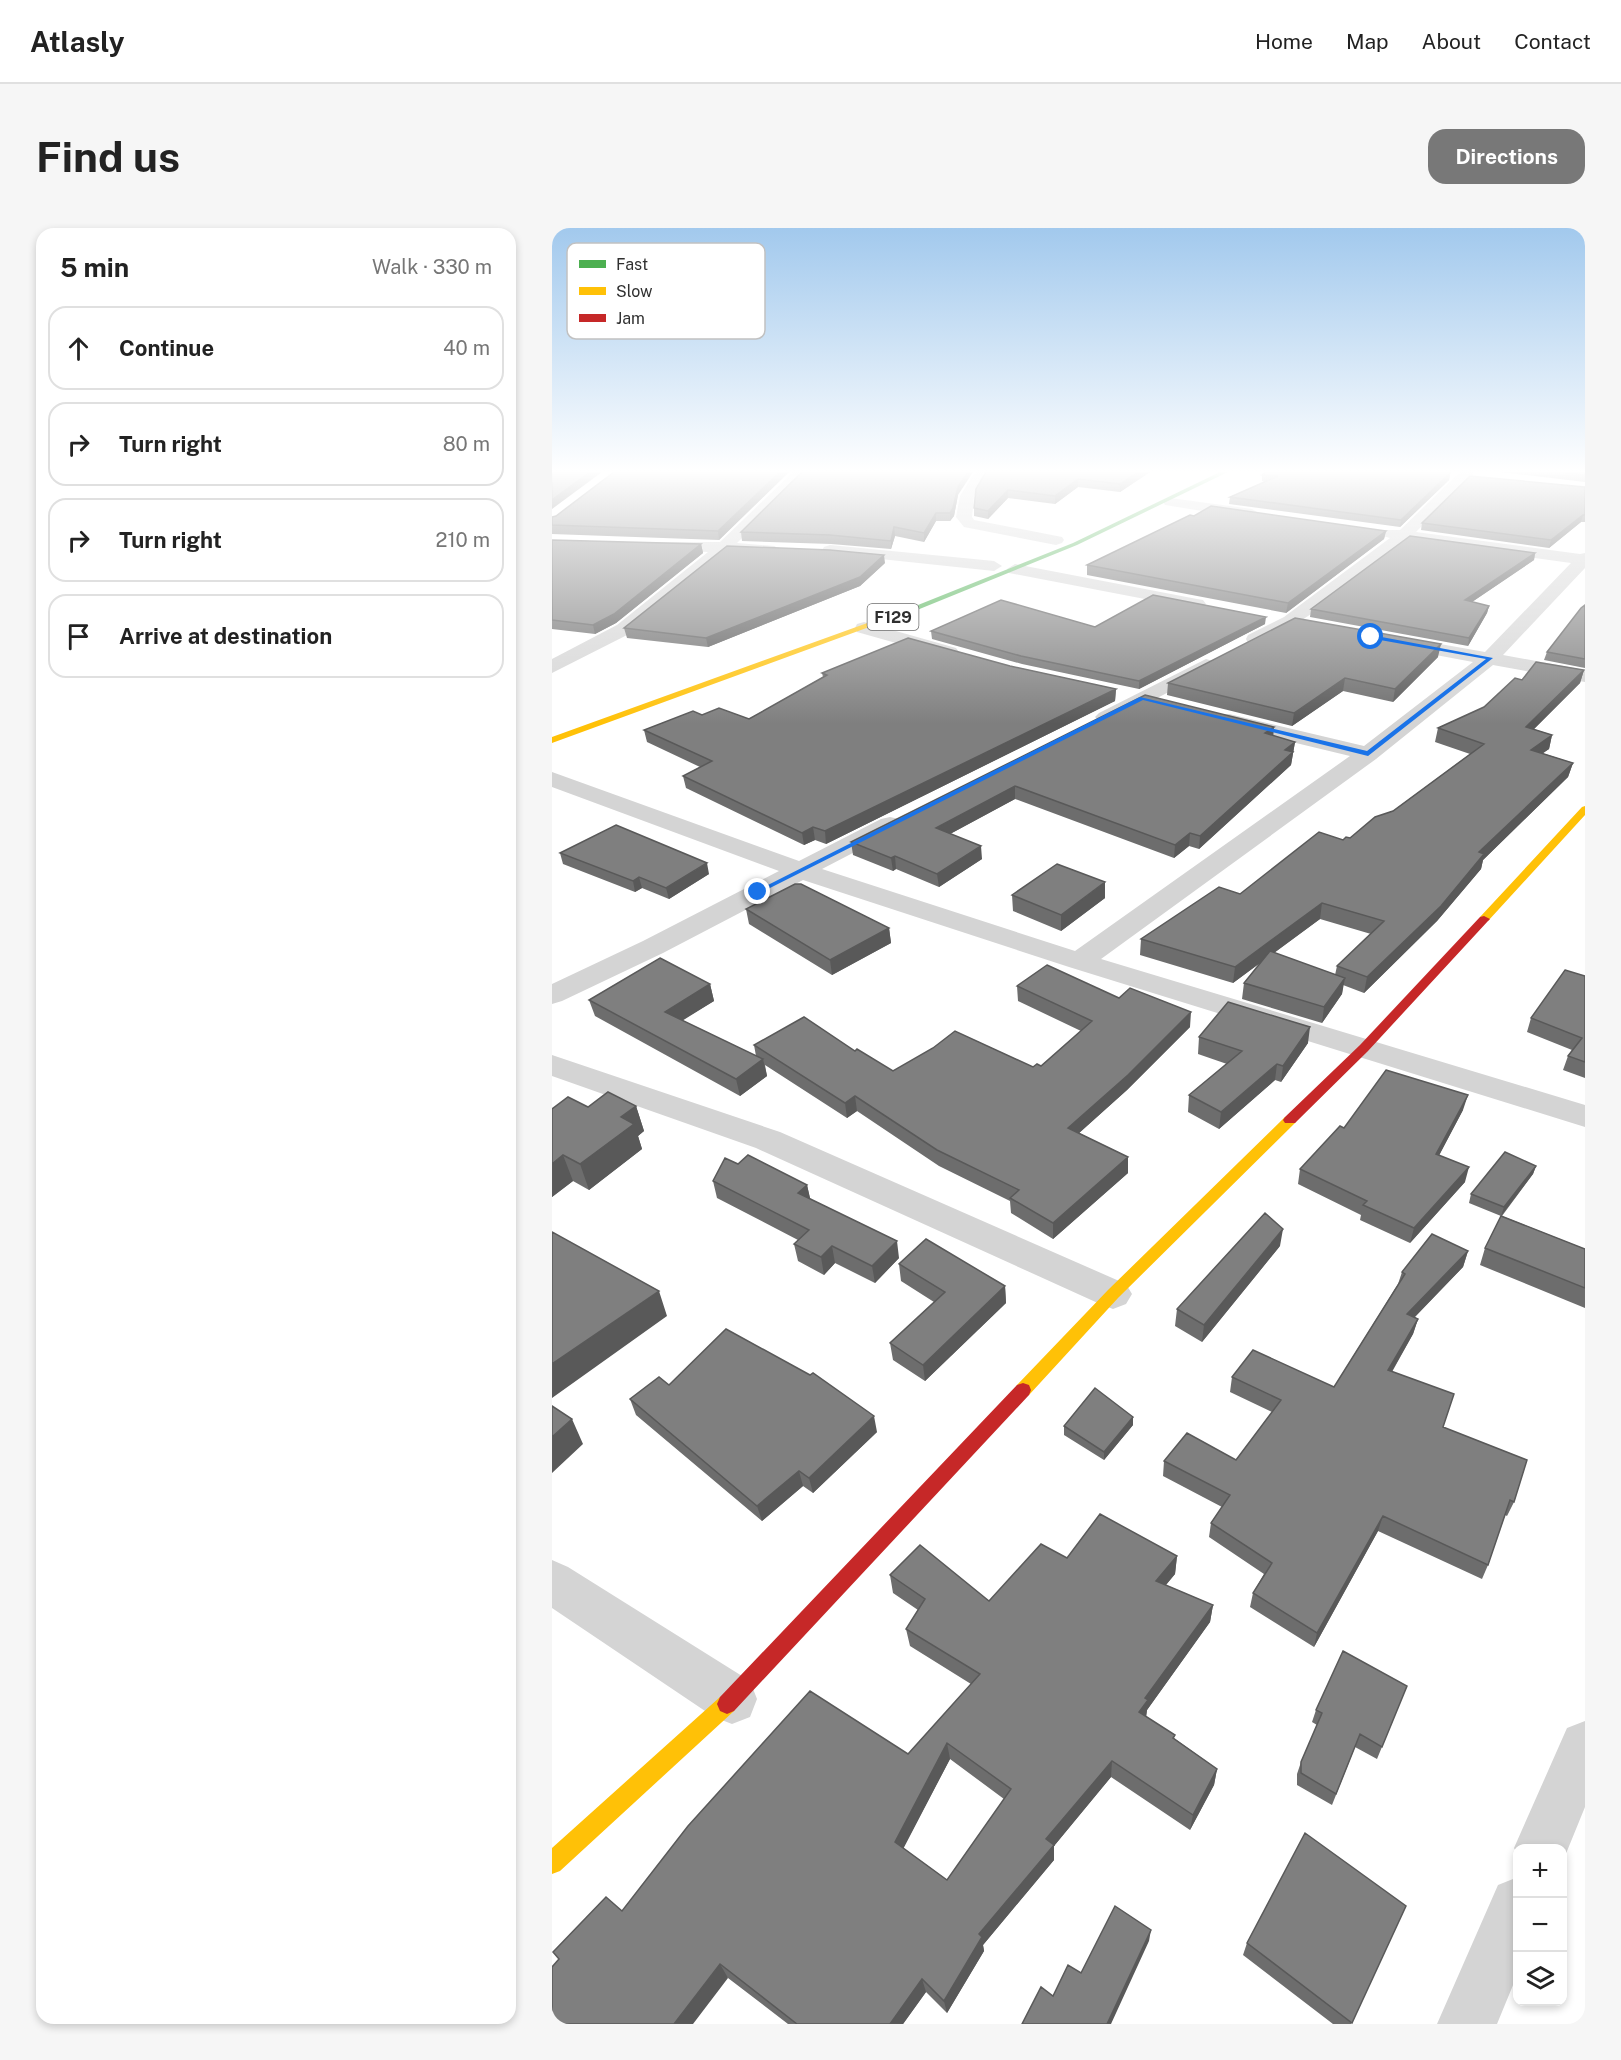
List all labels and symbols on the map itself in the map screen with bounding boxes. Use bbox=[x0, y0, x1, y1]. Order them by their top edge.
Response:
legend bbox=[567, 243, 765, 339]
text: Fast bbox=[616, 255, 648, 274]
text: Slow bbox=[616, 282, 653, 301]
text: Jam bbox=[616, 309, 645, 328]
road number: F129 bbox=[868, 604, 918, 630]
route start bbox=[1357, 623, 1383, 649]
route end bbox=[744, 878, 770, 904]

